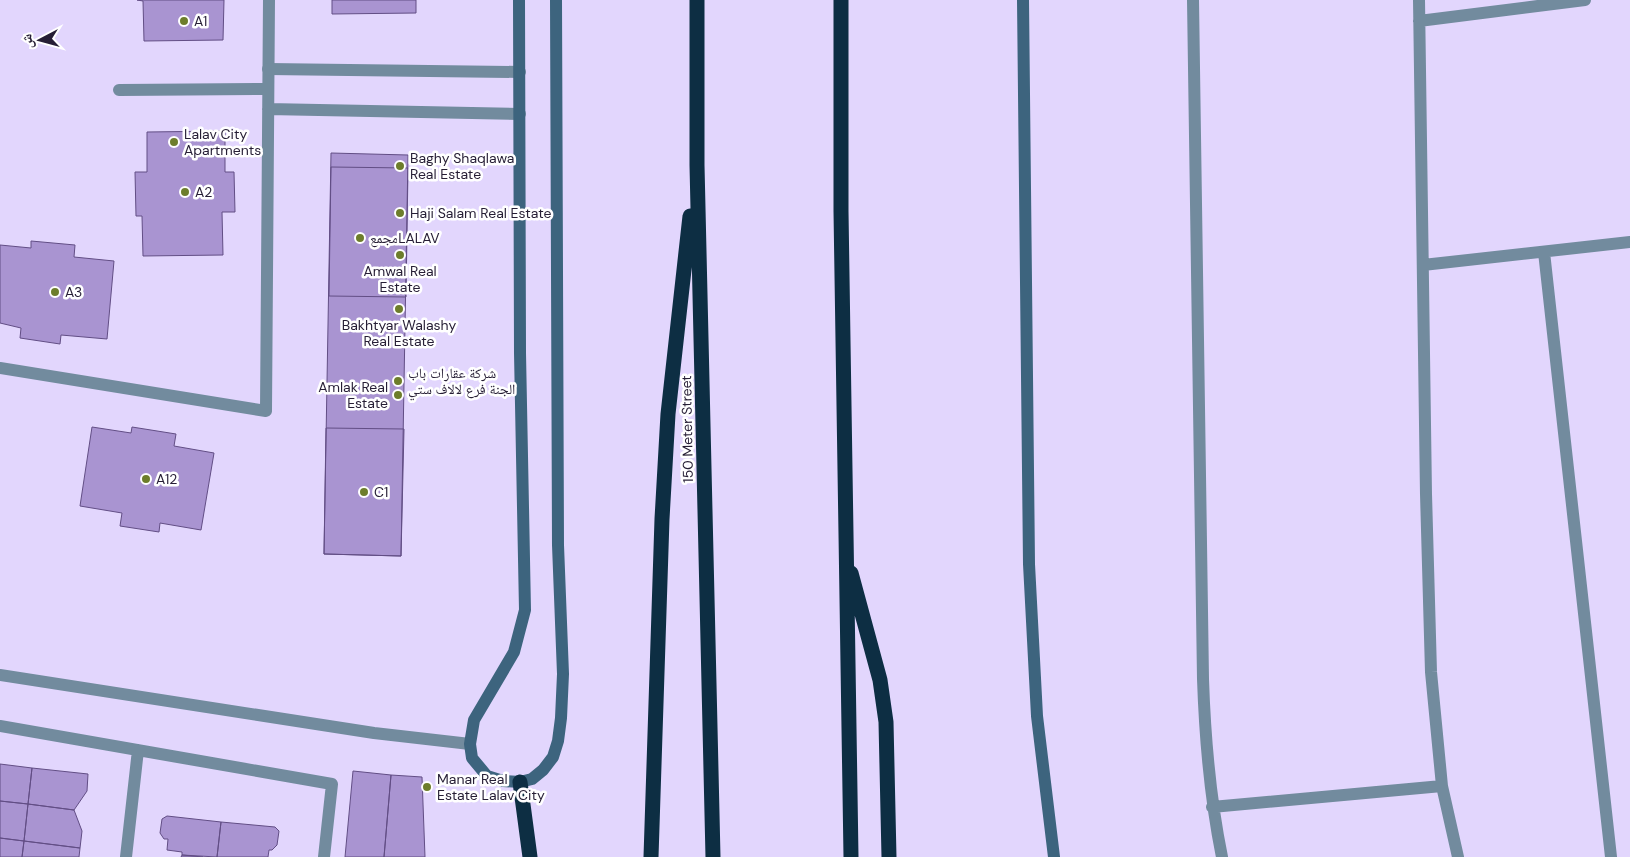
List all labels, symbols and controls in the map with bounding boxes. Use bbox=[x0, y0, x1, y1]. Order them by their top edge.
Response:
place label: A1 bbox=[194, 12, 207, 30]
north arrow bbox=[15, 15, 65, 65]
marker: A1 bbox=[178, 15, 190, 27]
text: ش bbox=[17, 33, 37, 50]
place label: Lalav City Apartments bbox=[184, 125, 261, 159]
marker: Lalav City Apartments bbox=[168, 136, 180, 148]
place label: Baghy Shaqlawa Real Estate bbox=[410, 149, 514, 183]
marker: Baghy Shaqlawa Real Estate bbox=[394, 160, 406, 172]
place label: A2 bbox=[195, 183, 212, 201]
marker: A2 bbox=[179, 186, 191, 198]
place label: Haji Salam Real Estate bbox=[410, 204, 551, 222]
marker: Haji Salam Real Estate bbox=[394, 207, 406, 219]
place label: مجمعLALAV bbox=[370, 229, 440, 248]
marker: مجمعLALAV bbox=[354, 232, 366, 244]
marker: Amwal Real Estate bbox=[394, 249, 406, 261]
place label: Amwal Real Estate bbox=[363, 262, 437, 296]
place label: A3 bbox=[65, 283, 82, 301]
marker: A3 bbox=[49, 286, 61, 298]
marker: Bakhtyar Walashy Real Estate bbox=[393, 303, 405, 315]
place label: Bakhtyar Walashy Real Estate bbox=[342, 316, 456, 350]
place label: شركة عقارات باب الجنة فرع لالاف ستي bbox=[408, 364, 515, 401]
marker: شركة عقارات باب الجنة فرع لالاف ستي bbox=[392, 375, 404, 387]
street label: 150 Meter Street bbox=[677, 375, 697, 483]
place label: Amlak Real Estate bbox=[318, 378, 388, 412]
marker: Amlak Real Estate bbox=[392, 389, 404, 401]
place label: A12 bbox=[156, 470, 177, 488]
marker: A12 bbox=[140, 473, 152, 485]
place label: C1 bbox=[374, 483, 388, 501]
marker: C1 bbox=[358, 486, 370, 498]
place label: Manar Real Estate Lalav City bbox=[437, 770, 545, 804]
marker: Manar Real Estate Lalav City bbox=[421, 781, 433, 793]

